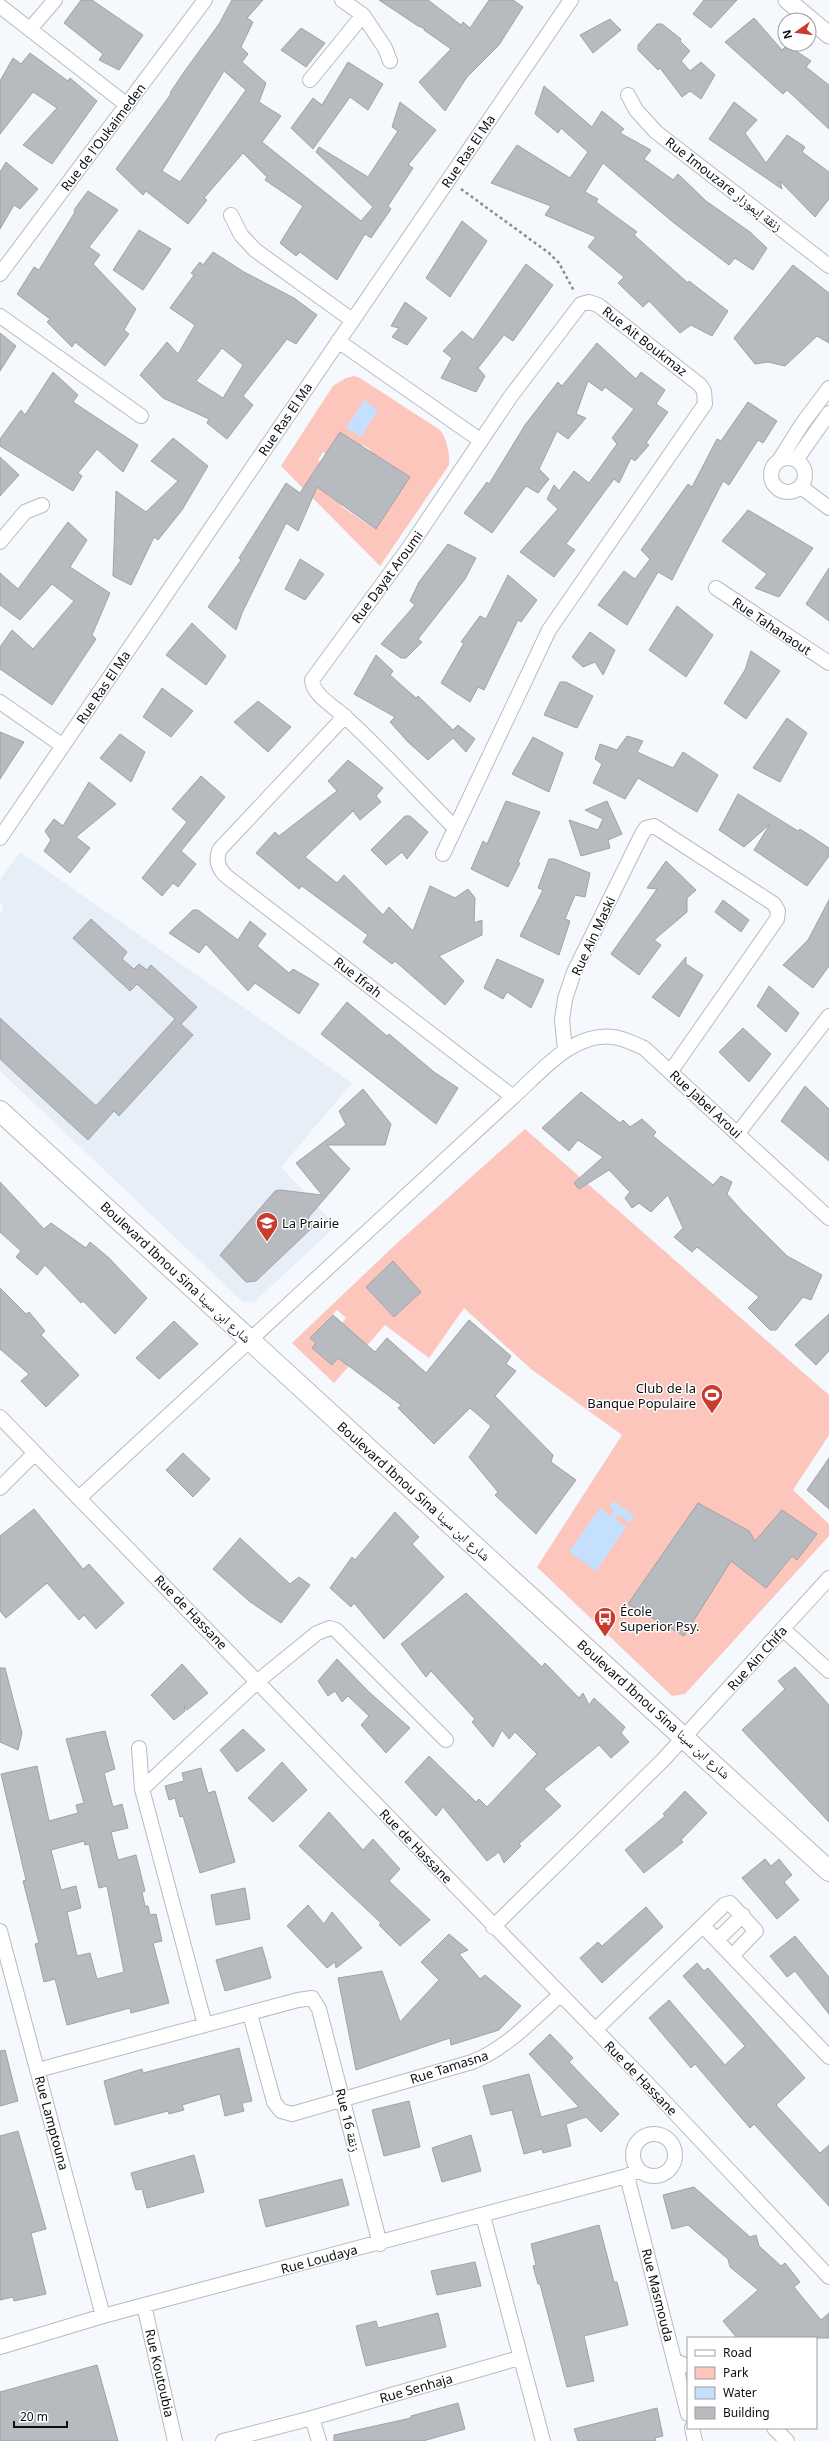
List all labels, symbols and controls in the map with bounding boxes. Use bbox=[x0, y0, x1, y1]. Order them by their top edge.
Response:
north arrow bbox=[777, 12, 817, 52]
text: N bbox=[778, 28, 795, 41]
street label: Rue de l'Oukaimeden bbox=[57, 79, 149, 195]
street label: Rue Ras El Ma bbox=[437, 111, 499, 191]
street label: Rue Imouzare زنقة إيموزار bbox=[662, 133, 786, 235]
street label: Rue Ait Boukmaz bbox=[599, 302, 691, 380]
street label: Rue Ras El Ma bbox=[254, 379, 316, 459]
street label: Rue Dayat Aroumi bbox=[347, 527, 427, 627]
street label: Rue Tahanaout bbox=[729, 593, 815, 659]
street label: Rue Ras El Ma bbox=[72, 647, 134, 727]
street label: Rue Ain Maski bbox=[567, 893, 619, 979]
street label: Rue Ifrah bbox=[330, 953, 386, 1001]
street label: Rue Jabel Aroui bbox=[666, 1066, 746, 1142]
street label: Boulevard Ibnou Sina شارع ابن سينا bbox=[96, 1197, 255, 1348]
school or university icon: La Prairie bbox=[254, 1210, 280, 1243]
place label: La Prairie bbox=[282, 1214, 339, 1232]
place label: Club de la Banque Populaire bbox=[587, 1379, 696, 1412]
sports icon: Club de la Banque Populaire bbox=[699, 1382, 725, 1415]
street label: Boulevard Ibnou Sina شارع ابن سينا bbox=[333, 1417, 494, 1565]
street label: Rue de Hassane bbox=[151, 1571, 231, 1653]
place label: École Superior Psy. bbox=[620, 1602, 700, 1635]
bus stop icon: École Superior Psy. bbox=[592, 1605, 618, 1638]
street label: Rue Ain Chifa bbox=[723, 1622, 791, 1694]
street label: Boulevard Ibnou Sina شارع ابن سينا bbox=[573, 1635, 734, 1783]
street label: Rue de Hassane bbox=[376, 1805, 456, 1887]
street label: Rue de Hassane bbox=[601, 2037, 681, 2119]
street label: Rue Tamasna bbox=[408, 2046, 490, 2088]
street label: Rue Lamptouna bbox=[31, 2074, 73, 2172]
street label: Rue 16 زنقة bbox=[331, 2086, 365, 2154]
street label: Rue Loudaya bbox=[279, 2240, 359, 2278]
street label: Rue Masmouda bbox=[638, 2246, 678, 2344]
street label: Rue Koutoubia bbox=[141, 2327, 179, 2419]
legend bbox=[687, 2337, 817, 2429]
text: Road bbox=[723, 2344, 752, 2361]
text: Park bbox=[723, 2364, 749, 2381]
street label: Rue Senhaja bbox=[377, 2369, 455, 2407]
text: Water bbox=[723, 2384, 757, 2401]
scale bar bbox=[14, 2403, 67, 2429]
text: Building bbox=[723, 2404, 770, 2421]
text: 20 m bbox=[20, 2408, 48, 2425]

